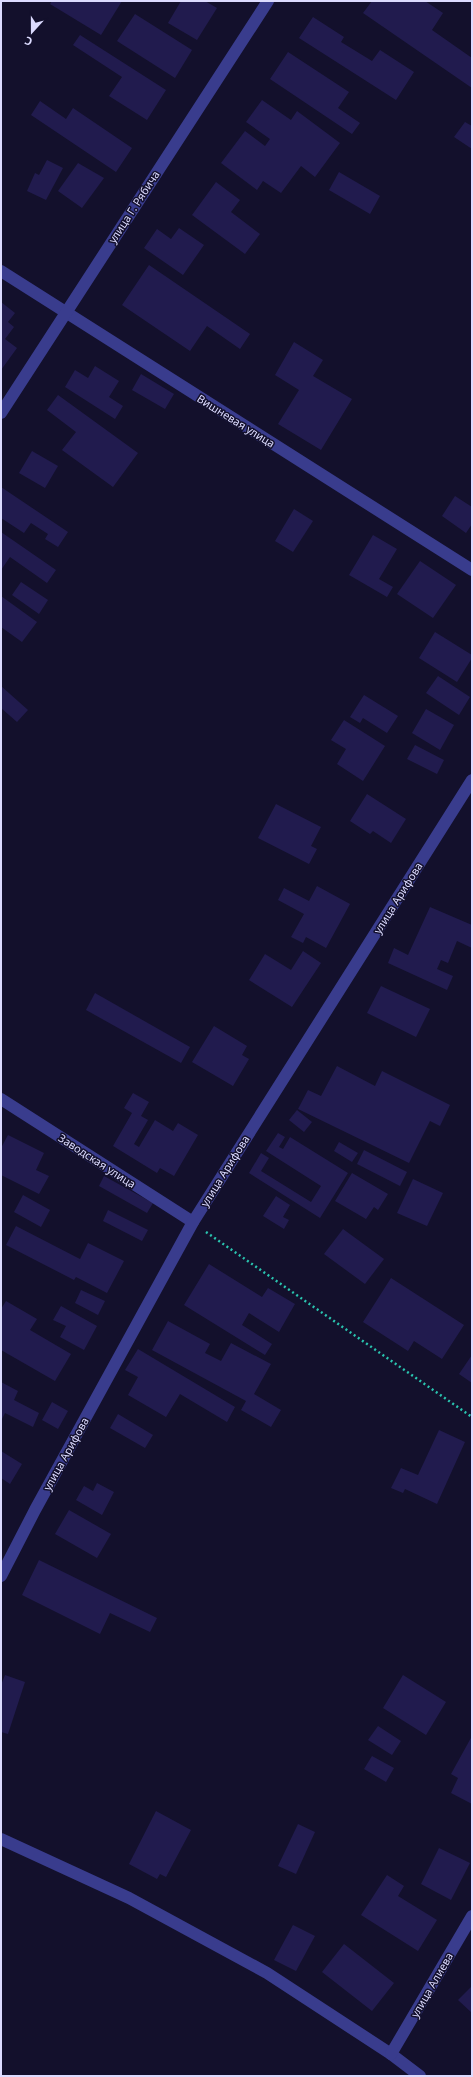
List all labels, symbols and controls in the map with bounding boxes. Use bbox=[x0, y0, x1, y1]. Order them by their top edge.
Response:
north arrow bbox=[12, 12, 52, 52]
text: С bbox=[22, 34, 34, 50]
street label: улица Г. Рябича bbox=[104, 168, 163, 246]
street label: Вишневая улица bbox=[194, 391, 278, 451]
street label: улица Арифова bbox=[370, 859, 426, 936]
street label: Заводская улица bbox=[56, 1130, 139, 1191]
street label: улица Арифова bbox=[197, 1132, 253, 1209]
street label: улица Арифова bbox=[39, 1414, 92, 1493]
street label: улица Алиева bbox=[407, 1950, 456, 2020]

